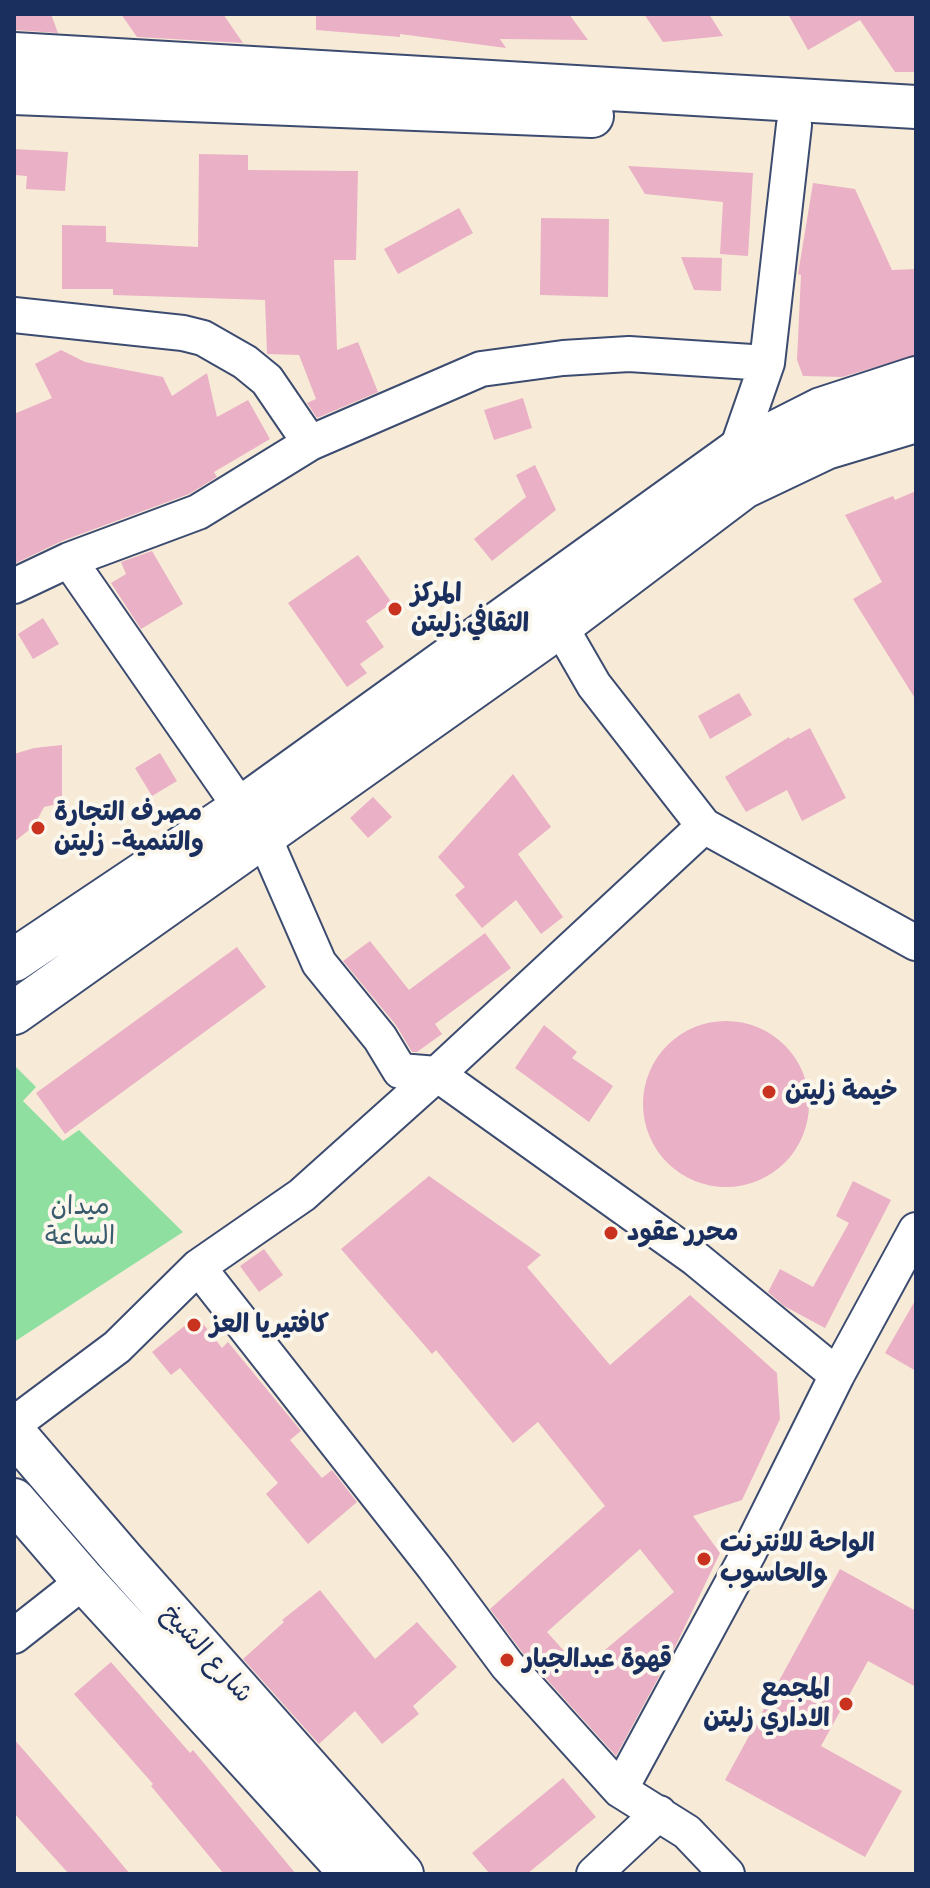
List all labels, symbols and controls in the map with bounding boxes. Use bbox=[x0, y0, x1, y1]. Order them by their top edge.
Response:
place label: المركز الثقافي.زليتن bbox=[411, 578, 529, 640]
marker: المركز الثقافي.زليتن bbox=[386, 600, 404, 618]
place label: مصرف التجارة والتنمية- زليتن bbox=[54, 797, 204, 858]
marker: مصرف التجارة والتنمية- زليتن bbox=[29, 819, 47, 837]
place label: خيمة زليتن bbox=[785, 1076, 898, 1108]
marker: خيمة زليتن bbox=[760, 1083, 778, 1101]
park label: ميدان الساعة bbox=[45, 1191, 115, 1252]
place label: محرر عقود bbox=[627, 1217, 738, 1249]
marker: محرر عقود bbox=[602, 1224, 620, 1242]
place label: كافتيريا العز bbox=[210, 1309, 329, 1341]
marker: كافتيريا العز bbox=[185, 1316, 203, 1334]
place label: الواحة للانترنت والحاسوب bbox=[720, 1528, 875, 1590]
marker: الواحة للانترنت والحاسوب bbox=[695, 1550, 713, 1568]
street label: شارع الشيخ bbox=[155, 1598, 259, 1710]
place label: قهوة عبدالجبار bbox=[523, 1644, 672, 1676]
marker: قهوة عبدالجبار bbox=[498, 1651, 516, 1669]
place label: المجمع الاداري زليتن bbox=[703, 1673, 830, 1734]
marker: المجمع الاداري زليتن bbox=[837, 1695, 855, 1713]

